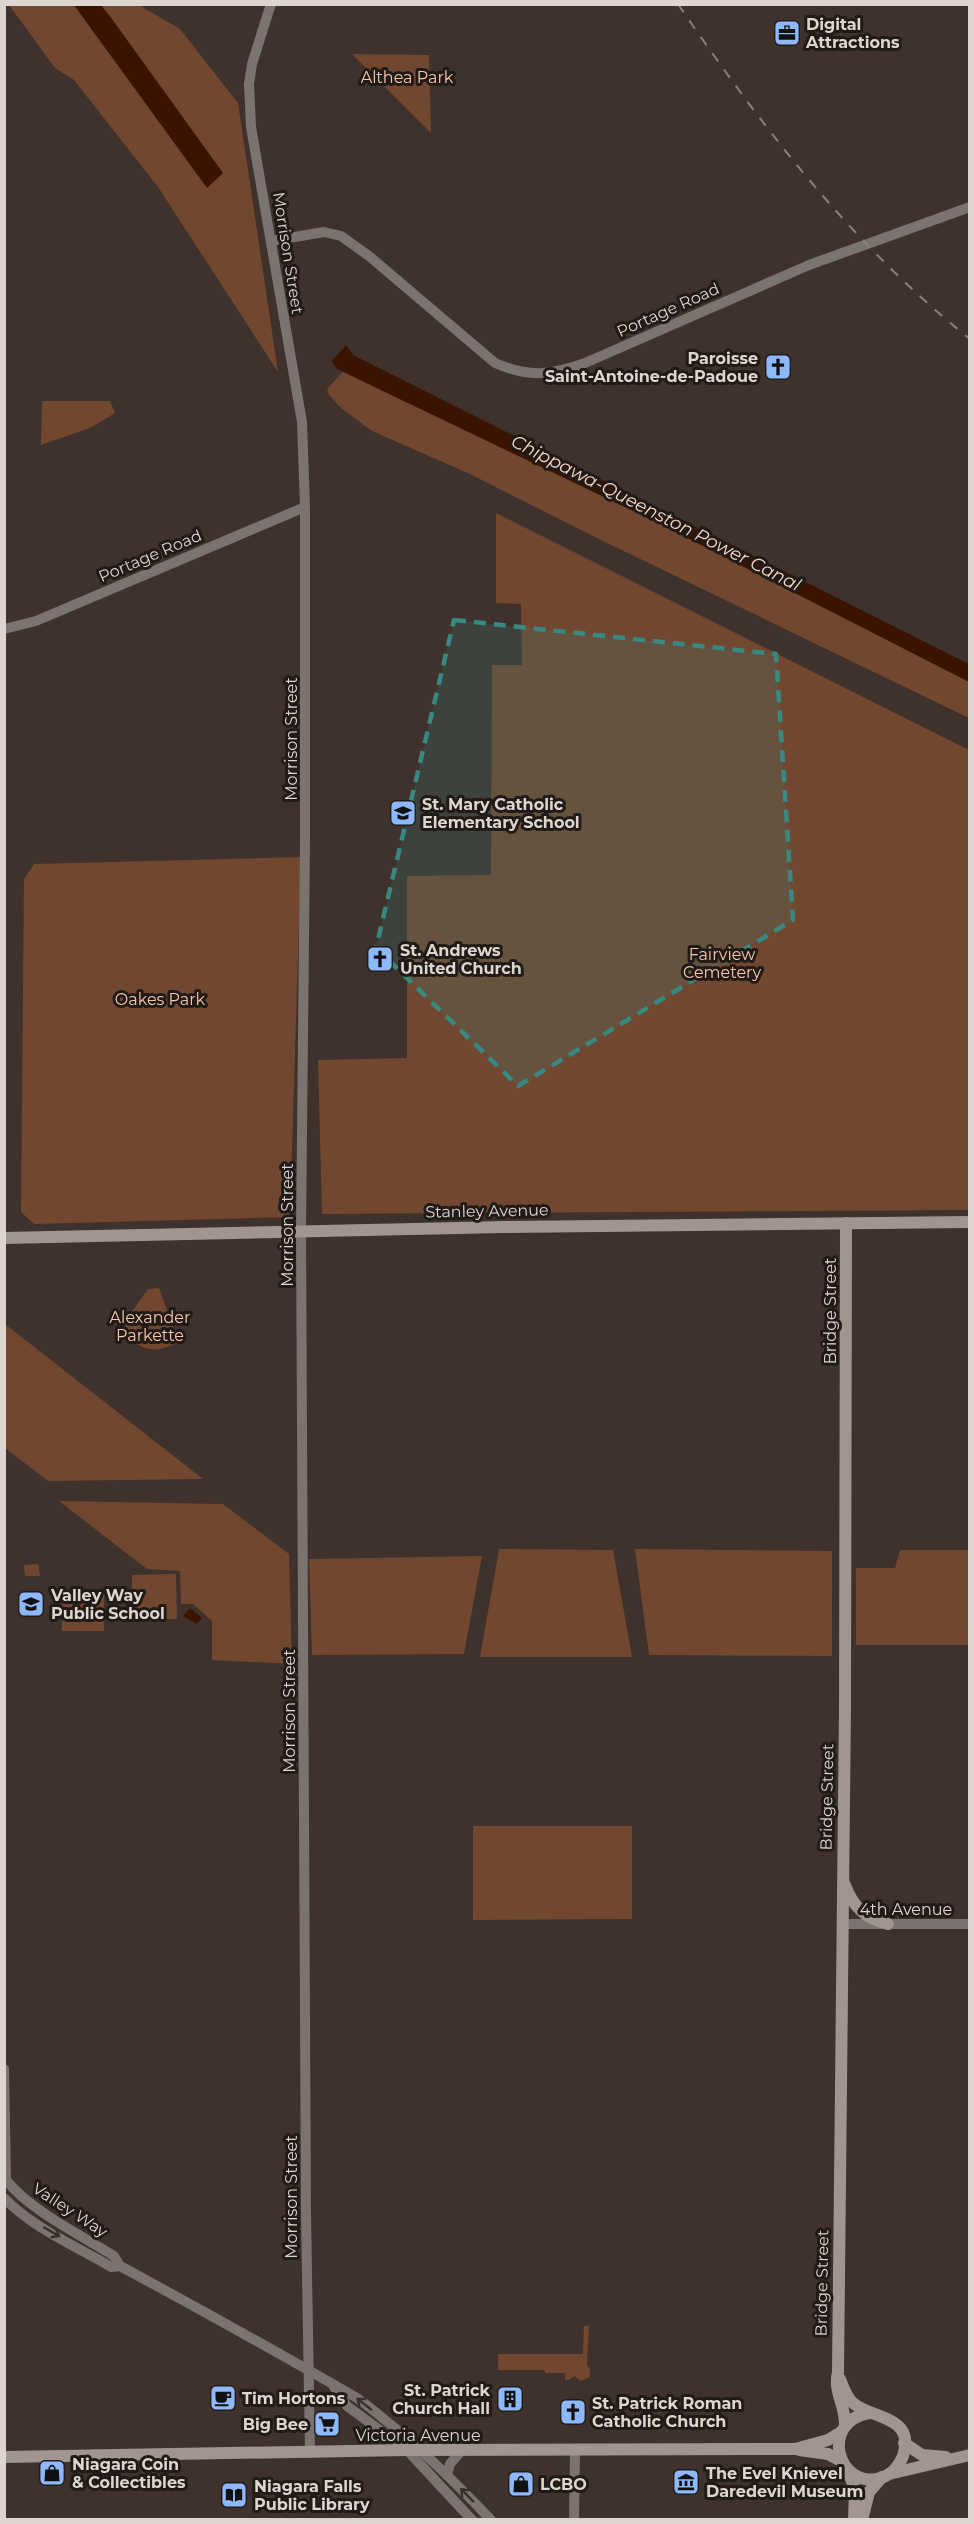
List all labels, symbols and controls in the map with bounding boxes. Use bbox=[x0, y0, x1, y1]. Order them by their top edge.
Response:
place label: Digital Attractions bbox=[805, 15, 900, 52]
office icon: Digital Attractions bbox=[772, 18, 802, 48]
park label: Althea Park bbox=[361, 68, 454, 87]
street label: Morrison Street bbox=[269, 191, 307, 316]
street label: Portage Road bbox=[614, 279, 722, 341]
place label: Paroisse Saint-Antoine-de-Padoue bbox=[545, 349, 758, 386]
church icon: Paroisse Saint-Antoine-de-Padoue bbox=[763, 352, 793, 382]
water label: Chippawa-Queenston Power Canal bbox=[507, 430, 805, 596]
street label: Portage Road bbox=[96, 526, 204, 586]
street label: Morrison Street bbox=[282, 677, 301, 801]
place label: St. Mary Catholic Elementary School bbox=[422, 795, 580, 832]
school or university icon: St. Mary Catholic Elementary School bbox=[388, 798, 418, 828]
place label: St. Andrews United Church bbox=[400, 941, 522, 978]
church icon: St. Andrews United Church bbox=[365, 944, 395, 974]
park label: Fairview Cemetery bbox=[683, 945, 761, 982]
park label: Oakes Park bbox=[115, 990, 206, 1009]
street label: Morrison Street bbox=[278, 1163, 297, 1287]
street label: Stanley Avenue bbox=[425, 1200, 549, 1222]
street label: Bridge Street bbox=[821, 1257, 840, 1364]
park label: Alexander Parkette bbox=[110, 1308, 190, 1345]
place label: Valley Way Public School bbox=[50, 1586, 165, 1623]
school or university icon: Valley Way Public School bbox=[16, 1589, 46, 1619]
street label: Morrison Street bbox=[280, 1649, 299, 1773]
street label: Bridge Street bbox=[817, 1743, 837, 1851]
street label: 4th Avenue bbox=[860, 1900, 952, 1919]
street label: Morrison Street bbox=[282, 2135, 301, 2259]
street label: Valley Way bbox=[29, 2179, 111, 2241]
one-way arrow bbox=[43, 2226, 60, 2238]
street label: Bridge Street bbox=[812, 2229, 832, 2337]
place label: St. Patrick Church Hall bbox=[392, 2381, 491, 2418]
cafe icon: Tim Hortons bbox=[208, 2383, 238, 2413]
building icon: St. Patrick Church Hall bbox=[495, 2384, 525, 2414]
place label: Tim Hortons bbox=[242, 2389, 346, 2408]
place label: St. Patrick Roman Catholic Church bbox=[592, 2394, 742, 2431]
one-way arrow bbox=[356, 2397, 372, 2410]
church icon: St. Patrick Roman Catholic Church bbox=[558, 2397, 588, 2427]
supermarket icon: Big Bee bbox=[312, 2409, 342, 2439]
place label: Big Bee bbox=[243, 2415, 308, 2434]
street label: Victoria Avenue bbox=[355, 2426, 481, 2445]
place label: Niagara Coin & Collectibles bbox=[72, 2455, 186, 2492]
shop icon: Niagara Coin & Collectibles bbox=[37, 2458, 67, 2488]
place label: The Evel Knievel Daredevil Museum bbox=[706, 2464, 863, 2501]
museum icon: The Evel Knievel Daredevil Museum bbox=[671, 2467, 701, 2497]
shop icon: LCBO bbox=[506, 2469, 536, 2499]
place label: LCBO bbox=[540, 2475, 587, 2494]
place label: Niagara Falls Public Library bbox=[254, 2477, 370, 2514]
library icon: Niagara Falls Public Library bbox=[219, 2480, 249, 2510]
one-way arrow bbox=[460, 2488, 475, 2503]

